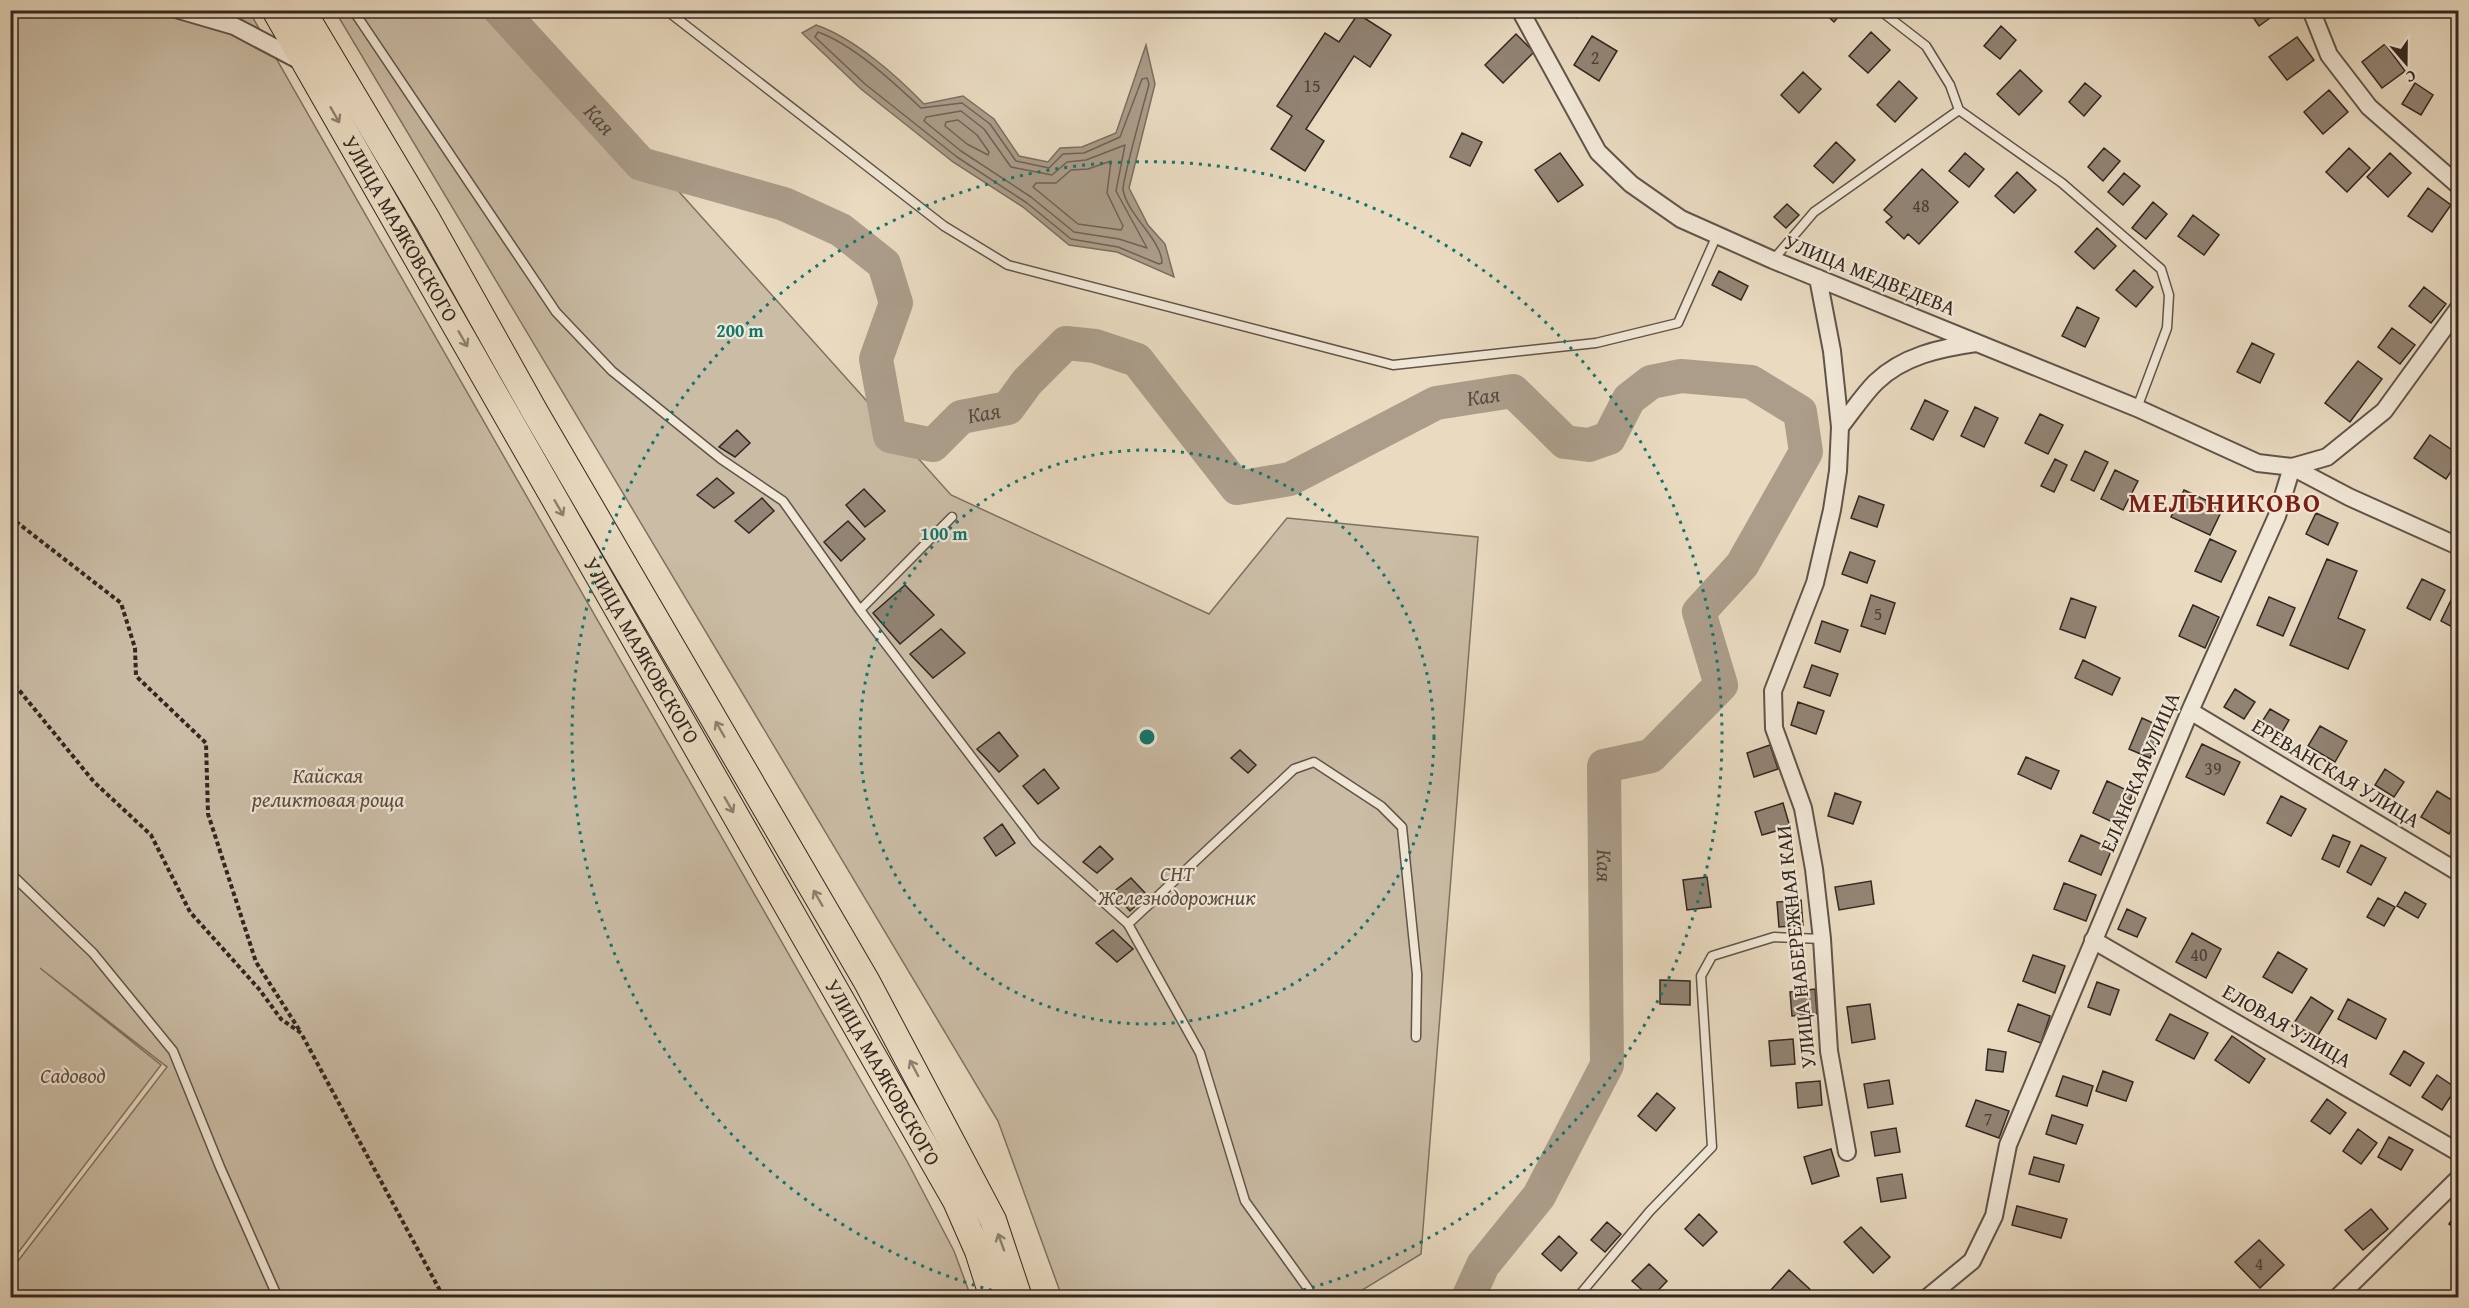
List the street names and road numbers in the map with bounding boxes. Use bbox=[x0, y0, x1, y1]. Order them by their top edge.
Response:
street label: УЛИЦА МАЯКОВСКОГО bbox=[335, 130, 466, 328]
street label: УЛИЦА МЕДВЕДЕВА bbox=[1780, 226, 1961, 323]
street label: УЛИЦА МАЯКОВСКОГО bbox=[576, 551, 707, 749]
street label: ЕЛАНСКАЯ УЛИЦА bbox=[2092, 687, 2187, 857]
street label: ЕРЕВАНСКАЯ УЛИЦА bbox=[2246, 710, 2427, 835]
street label: УЛИЦА НАБЕРЕЖНАЯ КАИ bbox=[1767, 824, 1824, 1070]
street label: УЛИЦА МАЯКОВСКОГО bbox=[817, 973, 949, 1171]
street label: ЕЛОВАЯ УЛИЦА bbox=[2217, 976, 2358, 1075]

